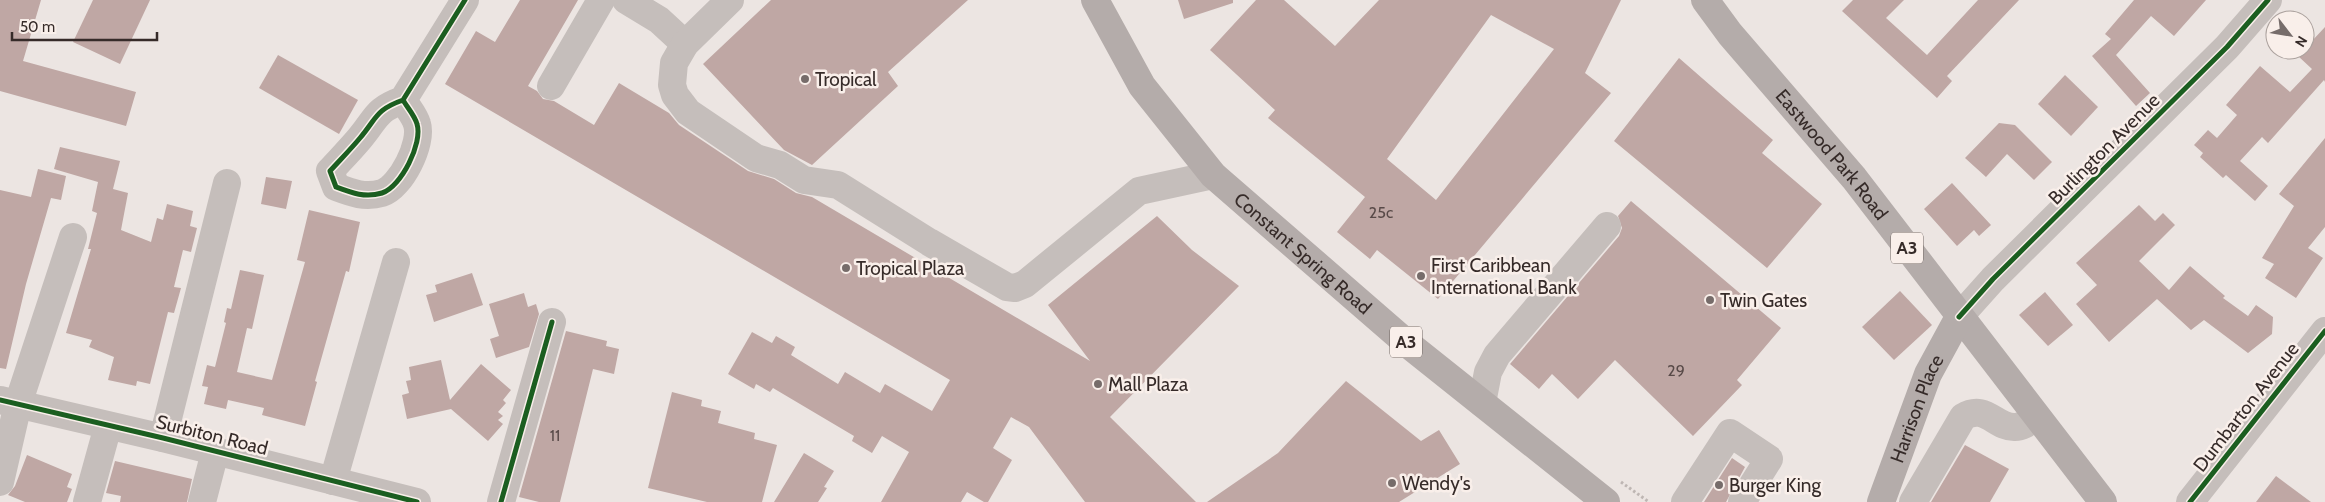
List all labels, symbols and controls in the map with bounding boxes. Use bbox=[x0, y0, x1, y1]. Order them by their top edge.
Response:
scale bar bbox=[12, 10, 158, 42]
north arrow bbox=[2265, 10, 2315, 60]
text: 50 m bbox=[20, 18, 55, 36]
text: N bbox=[2291, 33, 2311, 51]
place label: Tropical bbox=[815, 68, 877, 91]
marker: Tropical bbox=[799, 73, 811, 85]
street label: Eastwood Park Road bbox=[1771, 84, 1893, 224]
street label: Burlington Avenue bbox=[2044, 88, 2165, 209]
street label: Constant Spring Road bbox=[1230, 187, 1376, 319]
house number: 25c bbox=[1369, 203, 1393, 222]
road number: A3 bbox=[1891, 232, 1923, 264]
place label: First Caribbean International Bank bbox=[1431, 254, 1577, 299]
place label: Tropical Plaza bbox=[856, 257, 964, 280]
marker: Tropical Plaza bbox=[840, 262, 852, 274]
marker: First Caribbean International Bank bbox=[1415, 270, 1427, 282]
place label: Twin Gates bbox=[1720, 289, 1807, 312]
marker: Twin Gates bbox=[1704, 294, 1716, 306]
road number: A3 bbox=[1390, 327, 1422, 358]
street label: Dumbarton Avenue bbox=[2188, 337, 2304, 476]
street label: Harrison Place bbox=[1885, 350, 1948, 466]
house number: 29 bbox=[1667, 361, 1685, 380]
place label: Mall Plaza bbox=[1108, 373, 1188, 396]
marker: Mall Plaza bbox=[1092, 378, 1104, 390]
street label: Surbiton Road bbox=[154, 410, 270, 460]
house number: 11 bbox=[550, 426, 560, 445]
place label: Wendy's bbox=[1402, 472, 1471, 495]
place label: Burger King bbox=[1729, 474, 1821, 497]
marker: Wendy's bbox=[1386, 477, 1398, 489]
marker: Burger King bbox=[1713, 479, 1725, 491]

